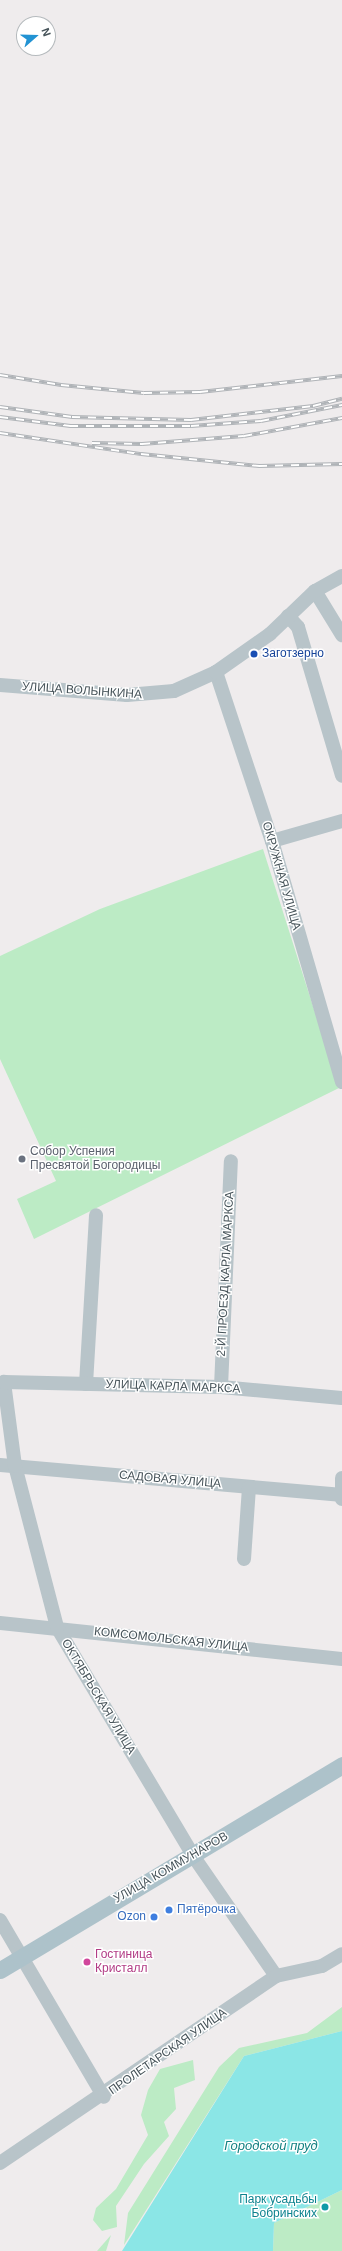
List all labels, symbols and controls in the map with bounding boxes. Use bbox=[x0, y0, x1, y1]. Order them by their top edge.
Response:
north arrow bbox=[16, 16, 56, 56]
text: N bbox=[39, 26, 53, 38]
place label: Заготзерно bbox=[262, 647, 324, 661]
marker: Заготзерно bbox=[249, 649, 259, 659]
street label: УЛИЦА ВОЛЫНКИНА bbox=[22, 680, 142, 702]
street label: ОКРУЖНАЯ УЛИЦА bbox=[259, 820, 303, 932]
place label: Собор Успения Пресвятой Богородицы bbox=[30, 1145, 160, 1173]
marker: Собор Успения Пресвятой Богородицы bbox=[17, 1154, 27, 1164]
street label: 2-Й ПРОЕЗД КАРЛА МАРКСА bbox=[214, 1191, 238, 1357]
street label: УЛИЦА КАРЛА МАРКСА bbox=[105, 1377, 241, 1397]
street label: САДОВАЯ УЛИЦА bbox=[118, 1468, 222, 1492]
street label: КОМСОМОЛЬСКАЯ УЛИЦА bbox=[93, 1625, 249, 1655]
street label: ОКТЯБРЬСКАЯ УЛИЦА bbox=[58, 1637, 138, 1757]
street label: УЛИЦА КОММУНАРОВ bbox=[111, 1829, 231, 1907]
place label: Пятёрочка bbox=[177, 1903, 236, 1917]
marker: Пятёрочка bbox=[164, 1905, 174, 1915]
place label: Ozon bbox=[117, 1910, 146, 1924]
marker: Ozon bbox=[149, 1912, 159, 1922]
place label: Гостиница Кристалл bbox=[95, 1948, 152, 1976]
marker: Гостиница Кристалл bbox=[82, 1957, 92, 1967]
street label: ПРОЛЕТАРСКАЯ УЛИЦА bbox=[106, 2006, 230, 2098]
water label: Городской пруд bbox=[224, 2138, 318, 2154]
place label: Парк усадьбы Бобринских bbox=[239, 2193, 317, 2221]
marker: Парк усадьбы Бобринских bbox=[320, 2202, 330, 2212]

